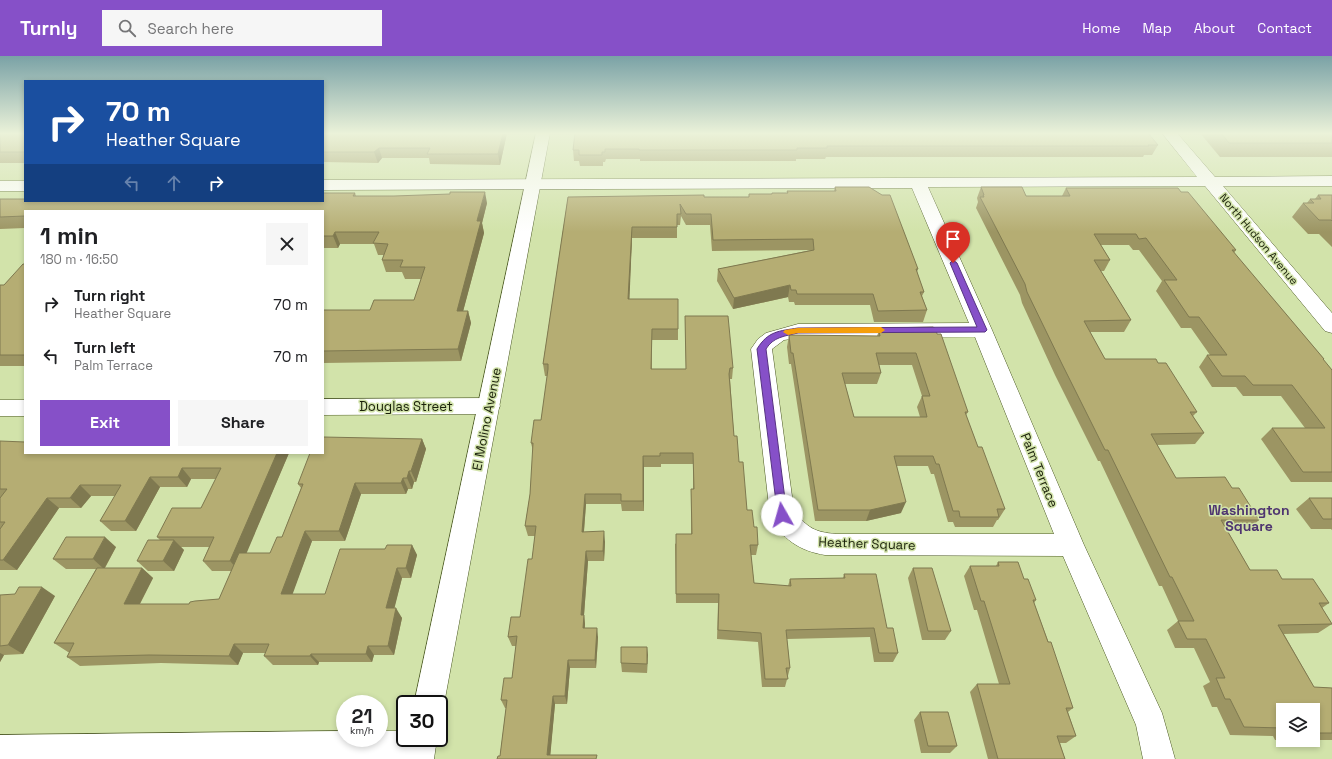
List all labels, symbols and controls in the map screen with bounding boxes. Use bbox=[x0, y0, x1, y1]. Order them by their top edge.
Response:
search box bbox=[102, 10, 382, 46]
text: Turnly bbox=[20, 16, 78, 41]
icon: search bbox=[116, 17, 138, 39]
text: Search here bbox=[148, 19, 234, 38]
text: Home bbox=[1082, 19, 1120, 37]
text: Map bbox=[1142, 19, 1172, 37]
text: About bbox=[1194, 19, 1235, 37]
text: Contact bbox=[1257, 19, 1312, 37]
text: 70 m bbox=[106, 93, 171, 129]
icon: right bbox=[40, 96, 92, 148]
text: Heather Square bbox=[106, 128, 241, 151]
icon: left bbox=[121, 172, 143, 194]
icon: ahead bbox=[163, 172, 185, 194]
icon: right bbox=[205, 172, 227, 194]
street label: North Hudson Avenue bbox=[1217, 191, 1301, 287]
text: 1 min bbox=[40, 220, 99, 251]
pin bbox=[936, 222, 970, 263]
button: close bbox=[266, 223, 308, 265]
icon: arrive bbox=[942, 228, 964, 250]
text: 180 m · 16:50 bbox=[40, 251, 118, 268]
text: Turn right bbox=[74, 286, 145, 305]
icon: right bbox=[40, 293, 62, 315]
text: 70 m bbox=[273, 295, 308, 314]
text: Heather Square bbox=[74, 305, 171, 322]
text: Turn left bbox=[74, 338, 136, 357]
icon: left bbox=[40, 345, 62, 367]
text: 70 m bbox=[273, 347, 308, 366]
text: Palm Terrace bbox=[74, 357, 153, 374]
street label: El Molino Avenue bbox=[468, 366, 505, 472]
street label: Douglas Street bbox=[359, 398, 453, 415]
button: Exit bbox=[40, 400, 170, 446]
button: Share bbox=[178, 400, 308, 446]
street label: Palm Terrace bbox=[1017, 430, 1062, 510]
position arrow bbox=[761, 494, 803, 536]
district label: Washington Square bbox=[1208, 501, 1290, 535]
street label: Heather Square bbox=[818, 533, 916, 554]
speed limit sign: 30 bbox=[396, 695, 448, 747]
text: 21 bbox=[352, 703, 372, 729]
map controls bbox=[1276, 703, 1320, 747]
button: layers bbox=[1276, 703, 1320, 747]
text: km/h bbox=[350, 724, 374, 737]

